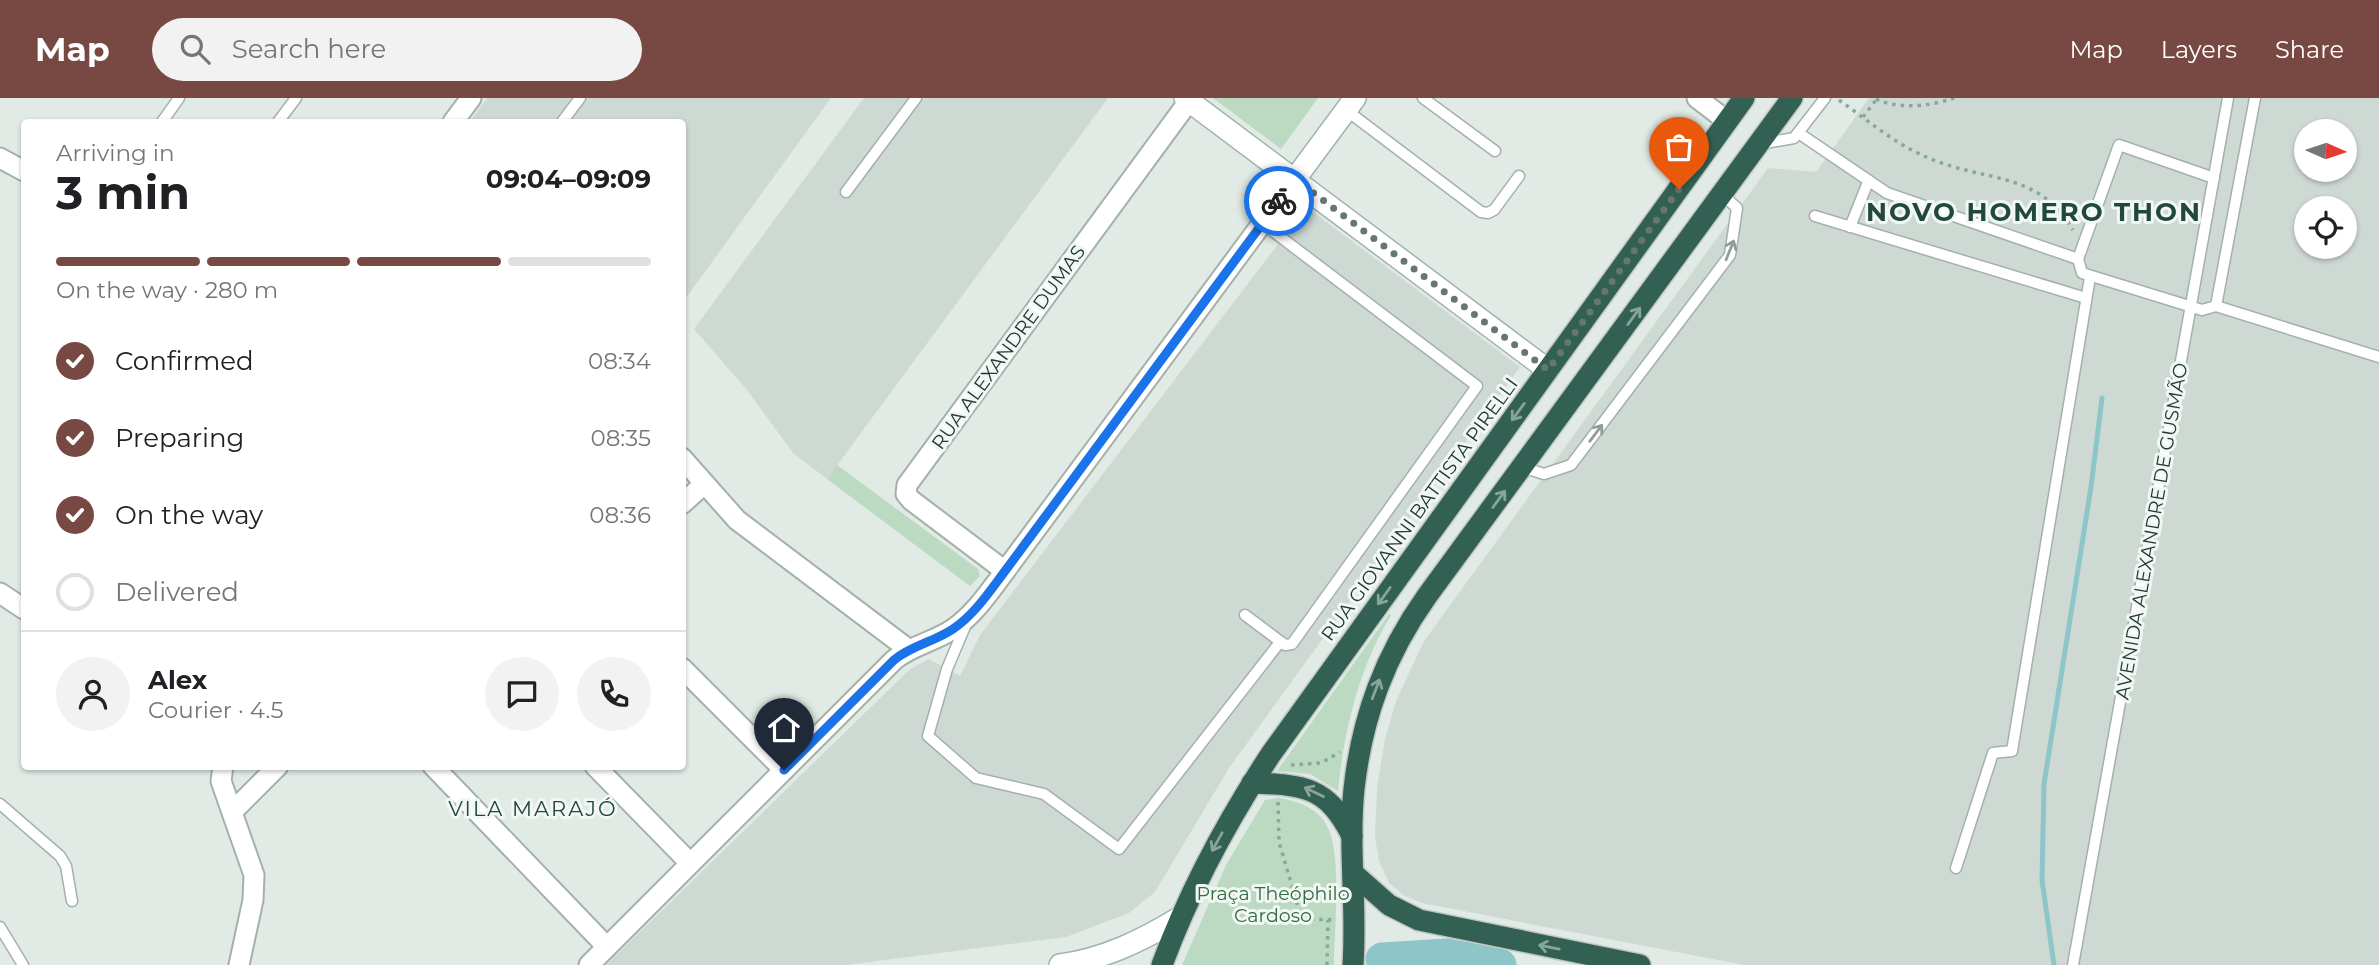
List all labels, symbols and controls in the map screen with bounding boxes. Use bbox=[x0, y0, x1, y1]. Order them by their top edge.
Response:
search box bbox=[152, 18, 642, 81]
text: Map bbox=[35, 29, 110, 69]
icon: search bbox=[176, 30, 214, 68]
text: Search here bbox=[232, 33, 386, 65]
text: Map bbox=[2069, 35, 2123, 64]
text: Layers bbox=[2161, 35, 2237, 64]
text: Share bbox=[2275, 35, 2344, 64]
pin bbox=[1649, 117, 1709, 189]
north arrow bbox=[2294, 119, 2357, 182]
map controls bbox=[2294, 119, 2357, 259]
icon: bag bbox=[1660, 128, 1698, 166]
text: Arriving in bbox=[56, 139, 175, 167]
text: 09:04–09:09 bbox=[486, 163, 651, 195]
text: 3 min bbox=[56, 164, 190, 221]
courier bbox=[1244, 166, 1314, 236]
icon: bike bbox=[1260, 182, 1298, 220]
district label: NOVO HOMERO THON bbox=[1866, 196, 2202, 228]
button: locate bbox=[2294, 196, 2357, 259]
one-way arrow bbox=[1725, 239, 1738, 261]
street label: RUA ALEXANDRE DUMAS bbox=[927, 241, 1090, 454]
text: On the way · 280 m bbox=[56, 276, 278, 304]
one-way arrow bbox=[1626, 306, 1641, 325]
icon: check bbox=[56, 342, 94, 380]
text: Confirmed bbox=[115, 345, 254, 377]
text: 08:34 bbox=[588, 347, 651, 375]
street label: AVENIDA ALEXANDRE DE GUSMÃO bbox=[2111, 361, 2192, 701]
street label: RUA GIOVANNI BATTISTA PIRELLI bbox=[1316, 373, 1523, 645]
one-way arrow bbox=[1511, 402, 1525, 421]
icon: check bbox=[56, 419, 94, 457]
text: Preparing bbox=[115, 422, 244, 454]
text: 08:35 bbox=[590, 424, 651, 452]
one-way arrow bbox=[1589, 424, 1604, 443]
one-way arrow bbox=[1492, 490, 1506, 509]
icon: check bbox=[56, 496, 94, 534]
text: On the way bbox=[115, 499, 263, 531]
text: 08:36 bbox=[589, 501, 651, 529]
text: Delivered bbox=[115, 576, 239, 608]
one-way arrow bbox=[1377, 586, 1392, 605]
button: person bbox=[56, 657, 130, 731]
button: chat bbox=[485, 657, 559, 731]
button: phone bbox=[577, 657, 651, 731]
text: Alex bbox=[148, 664, 207, 696]
one-way arrow bbox=[1371, 679, 1384, 701]
text: Courier · 4.5 bbox=[148, 696, 283, 724]
pin bbox=[754, 698, 814, 770]
icon: home bbox=[765, 709, 803, 747]
one-way arrow bbox=[1303, 785, 1324, 798]
district label: VILA MARAJÓ bbox=[448, 796, 618, 821]
one-way arrow bbox=[1210, 831, 1224, 851]
park label: Praça Theóphilo Cardoso bbox=[1196, 882, 1350, 927]
one-way arrow bbox=[1538, 939, 1561, 953]

